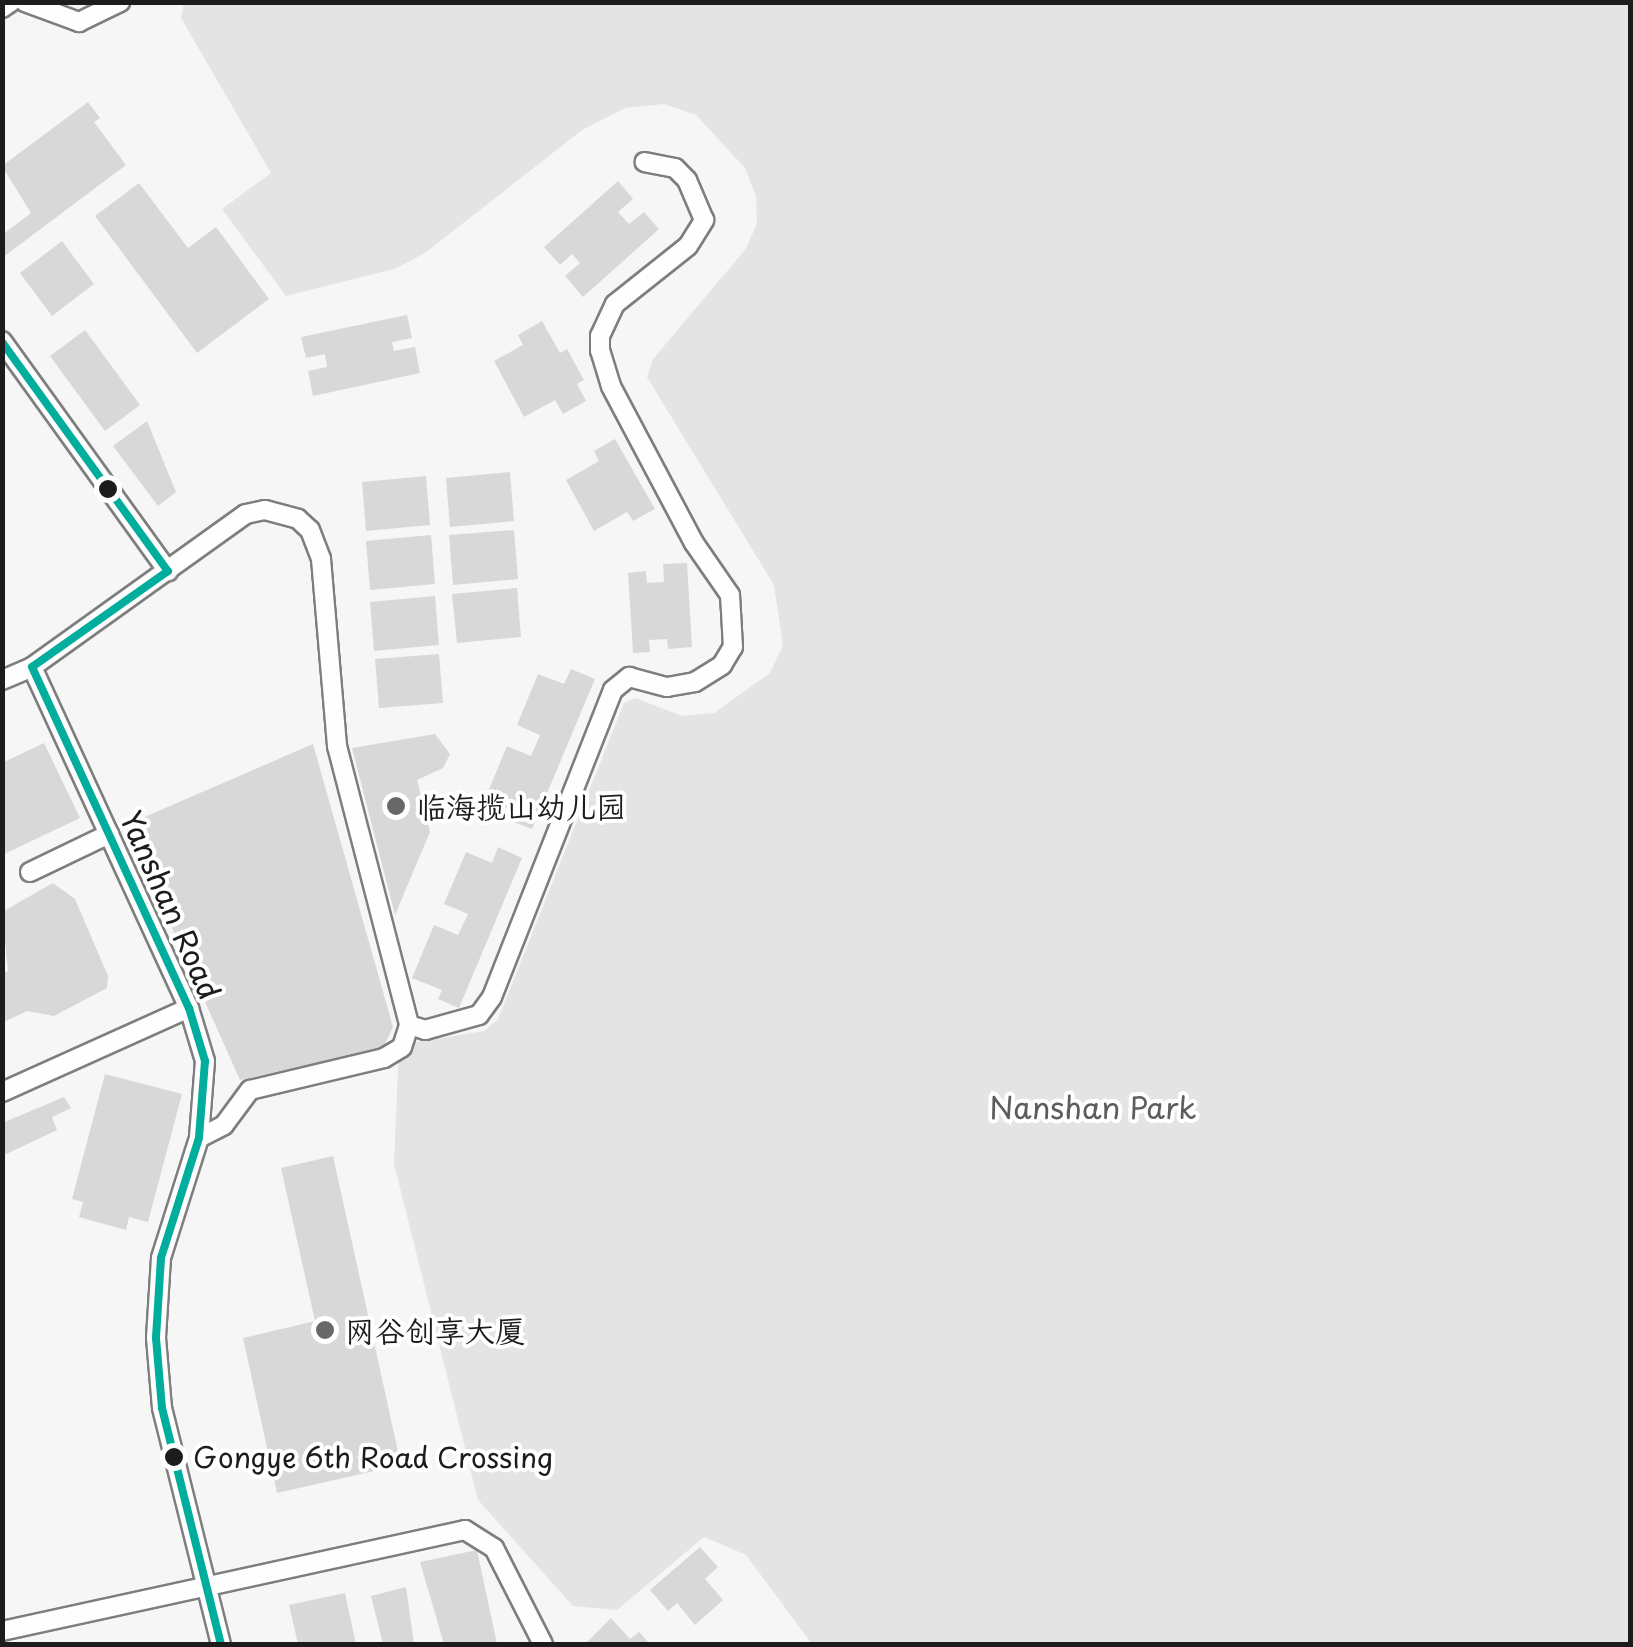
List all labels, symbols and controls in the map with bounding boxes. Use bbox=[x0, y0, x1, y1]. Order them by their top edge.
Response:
unlabelled marker bbox=[98, 479, 118, 499]
place label: 临海揽山幼儿园 bbox=[416, 788, 626, 824]
marker: 临海揽山幼儿园 bbox=[385, 795, 407, 817]
street label: Yanshan Road bbox=[114, 806, 228, 1004]
park label: Nanshan Park bbox=[990, 1089, 1196, 1125]
place label: 网谷创享大厦 bbox=[345, 1312, 525, 1348]
marker: 网谷创享大厦 bbox=[314, 1319, 336, 1341]
place label: Gongye 6th Road Crossing bbox=[193, 1440, 557, 1474]
marker: Gongye 6th Road Crossing bbox=[164, 1447, 184, 1467]

